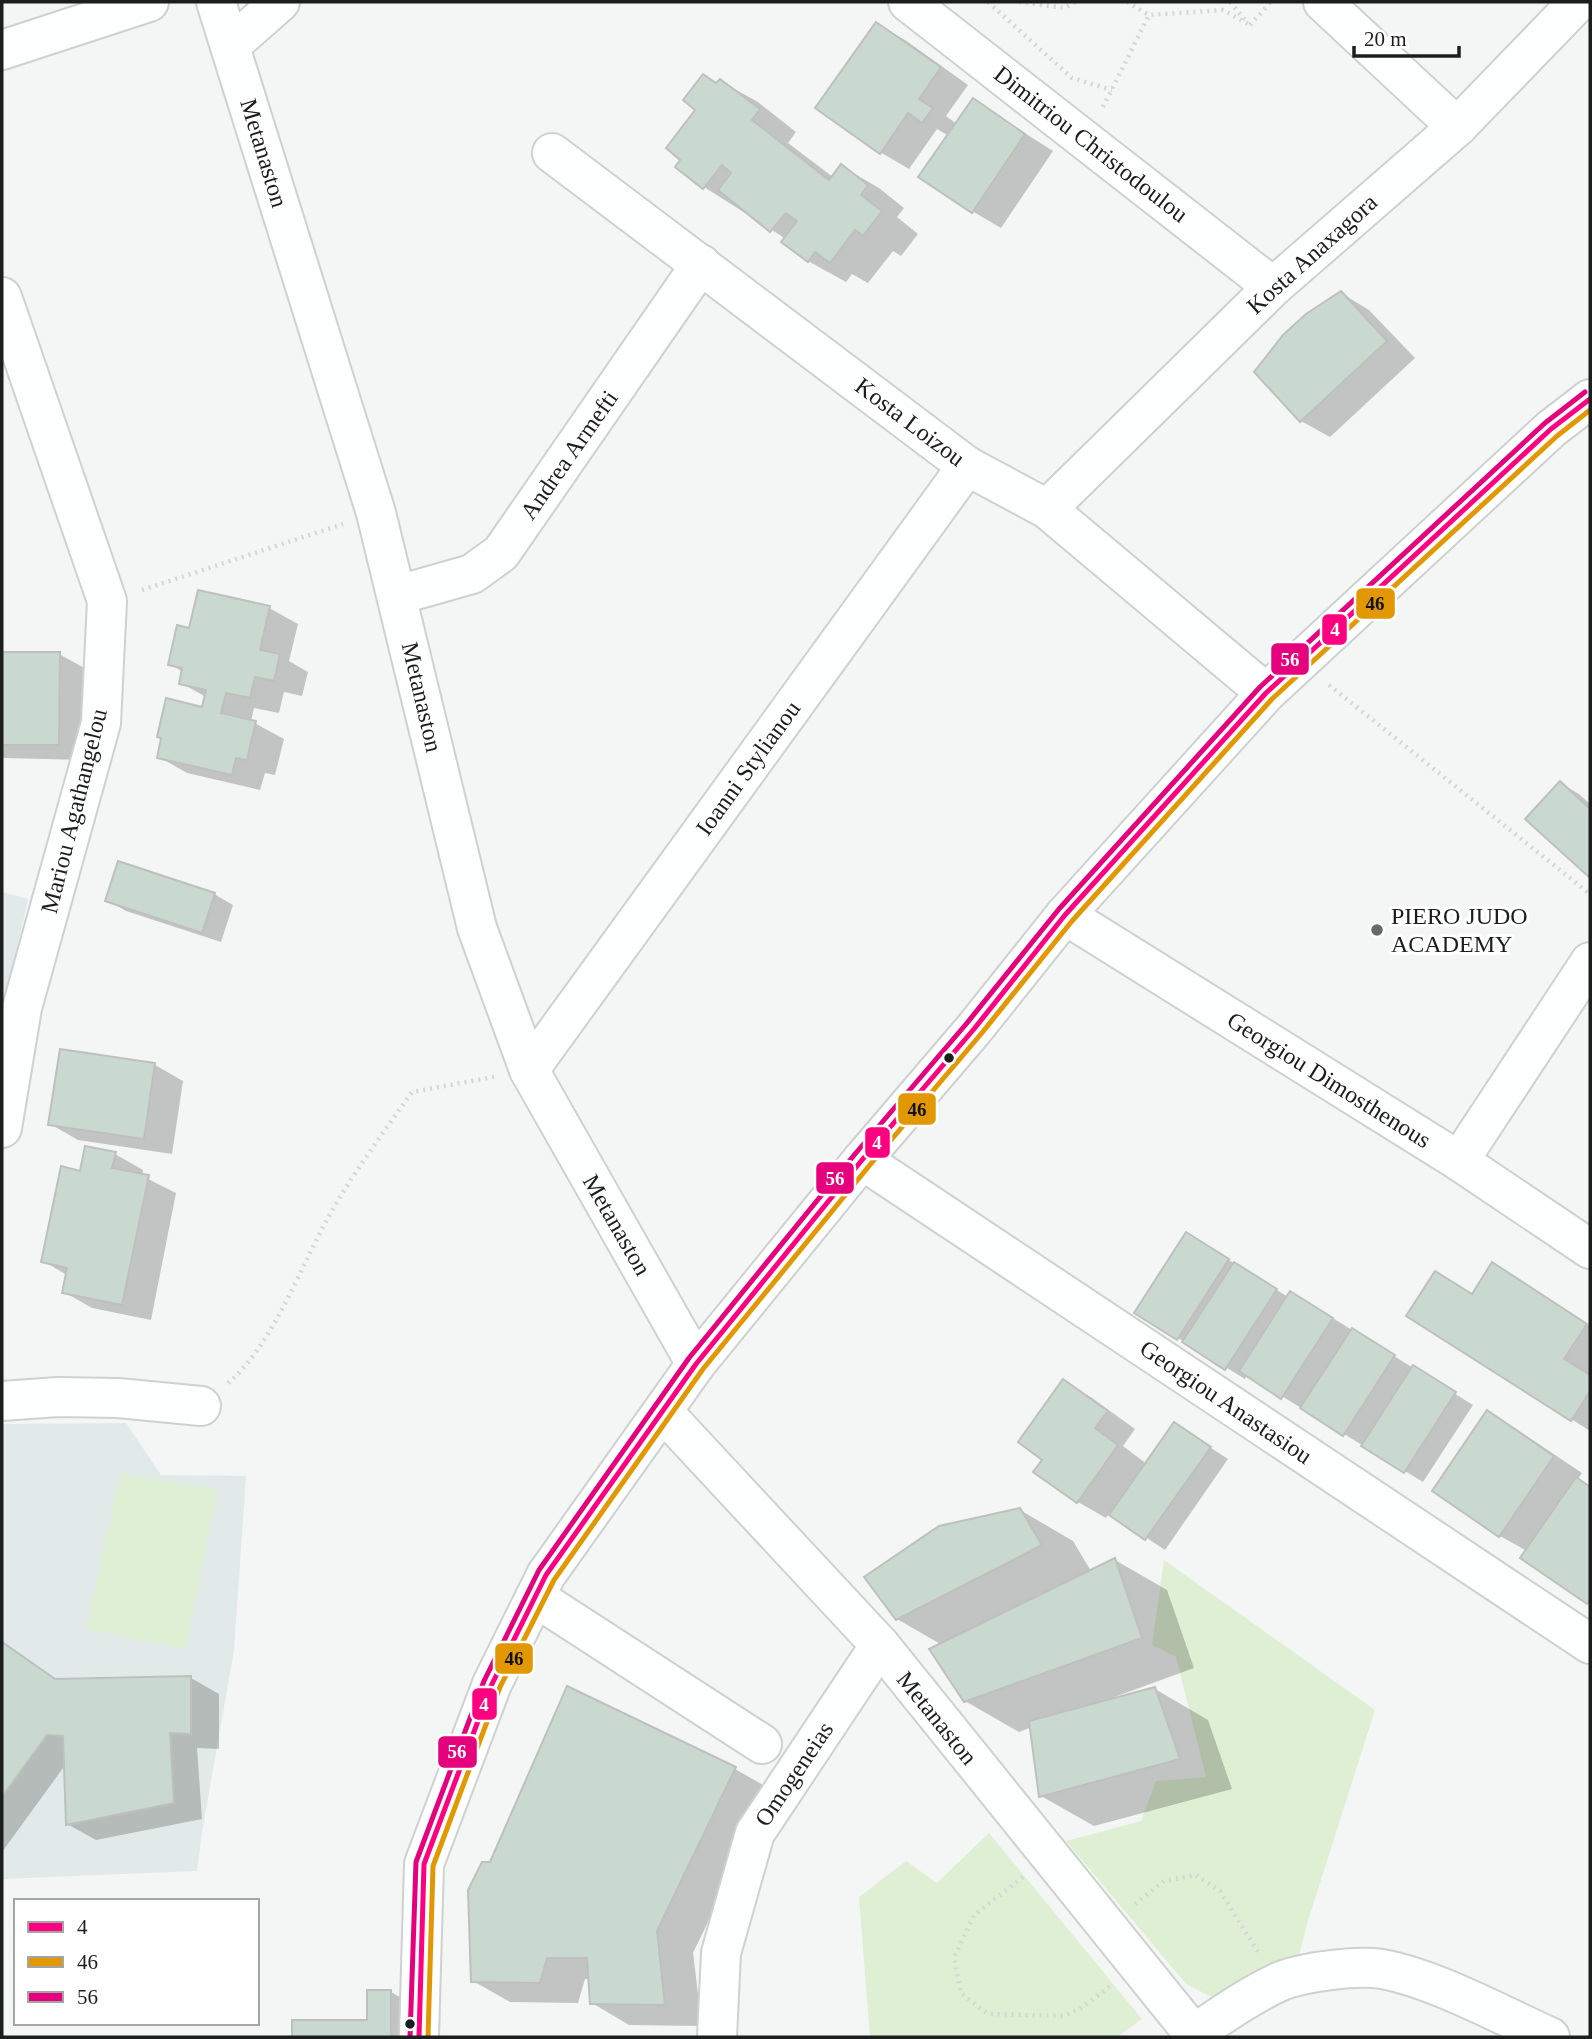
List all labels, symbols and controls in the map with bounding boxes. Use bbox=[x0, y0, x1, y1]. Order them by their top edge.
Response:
scale bar bbox=[1354, 14, 1459, 58]
text: 20 m bbox=[1364, 27, 1407, 51]
street label: Dimitriou Christodoulou bbox=[989, 60, 1193, 228]
street label: Metanaston bbox=[235, 96, 293, 210]
street label: Kosta Anaxagora bbox=[1242, 189, 1383, 319]
street label: Kosta Loizou bbox=[850, 373, 970, 471]
street label: Andrea Armefti bbox=[515, 385, 623, 524]
line badge: 46 bbox=[1355, 587, 1396, 620]
text: 46 bbox=[1366, 593, 1385, 614]
line badge: 4 bbox=[1321, 613, 1348, 646]
text: 4 bbox=[1330, 619, 1340, 640]
street label: Metanaston bbox=[397, 640, 447, 754]
line badge: 56 bbox=[1270, 642, 1310, 676]
text: 56 bbox=[1281, 649, 1300, 670]
street label: Ioanni Stylianou bbox=[691, 696, 805, 840]
street label: Mariou Agathangelou bbox=[36, 706, 112, 916]
place label: PIERO JUDO ACADEMY bbox=[1391, 903, 1528, 957]
marker: PIERO JUDO ACADEMY bbox=[1369, 922, 1385, 938]
street label: Georgiou Dimosthenous bbox=[1223, 1007, 1435, 1153]
unlabelled marker bbox=[942, 1051, 956, 1065]
line badge: 46 bbox=[897, 1092, 937, 1126]
text: 46 bbox=[908, 1099, 927, 1120]
line badge: 4 bbox=[864, 1126, 891, 1159]
text: 4 bbox=[872, 1132, 882, 1153]
line badge: 56 bbox=[815, 1161, 855, 1195]
text: 56 bbox=[826, 1168, 845, 1189]
street label: Metanaston bbox=[578, 1170, 656, 1280]
street label: Georgiou Anastasiou bbox=[1135, 1335, 1317, 1469]
line badge: 46 bbox=[494, 1642, 534, 1675]
text: 46 bbox=[505, 1648, 524, 1669]
street label: Metanaston bbox=[892, 1666, 982, 1770]
line badge: 4 bbox=[471, 1687, 498, 1721]
text: 4 bbox=[479, 1694, 489, 1715]
street label: Omogeneias bbox=[750, 1717, 838, 1831]
line badge: 56 bbox=[437, 1735, 478, 1769]
text: 56 bbox=[448, 1741, 467, 1762]
legend bbox=[14, 1899, 259, 2025]
text: 4 bbox=[77, 1915, 88, 1939]
text: 46 bbox=[77, 1950, 98, 1974]
text: 56 bbox=[77, 1985, 98, 2009]
unlabelled marker bbox=[403, 2017, 417, 2031]

